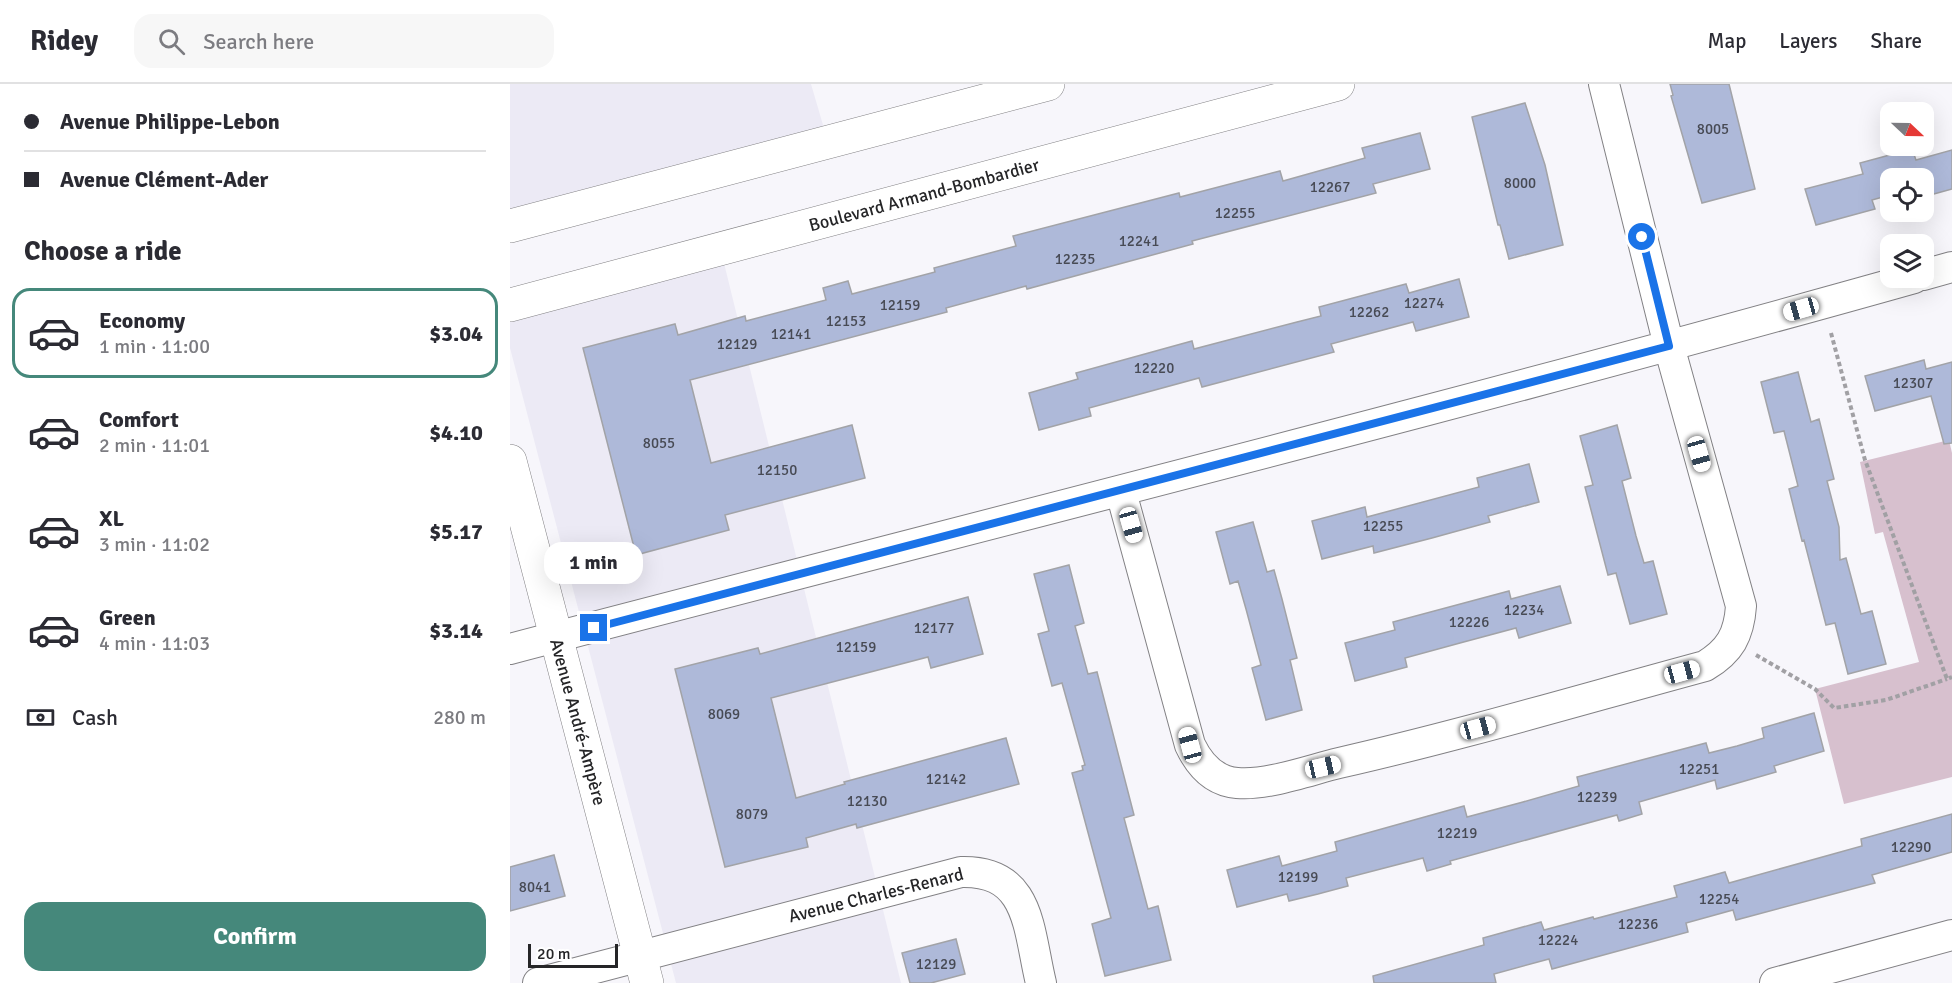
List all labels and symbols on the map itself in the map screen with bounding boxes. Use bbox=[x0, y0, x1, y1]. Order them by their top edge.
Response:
north arrow bbox=[1880, 102, 1934, 156]
house number: 8005 bbox=[1697, 120, 1729, 138]
street label: Boulevard Armand-Bombardier bbox=[806, 154, 1042, 236]
house number: 8000 bbox=[1504, 174, 1536, 192]
house number: 12267 bbox=[1310, 178, 1350, 196]
house number: 12255 bbox=[1215, 204, 1255, 222]
route start bbox=[1628, 223, 1655, 250]
house number: 12241 bbox=[1119, 232, 1159, 250]
house number: 12235 bbox=[1055, 250, 1095, 268]
house number: 12274 bbox=[1404, 294, 1444, 312]
car bbox=[1781, 295, 1821, 323]
house number: 12159 bbox=[880, 296, 920, 314]
house number: 12262 bbox=[1349, 303, 1389, 321]
house number: 12153 bbox=[826, 312, 866, 330]
house number: 12141 bbox=[771, 325, 811, 343]
house number: 12129 bbox=[717, 335, 757, 353]
house number: 12220 bbox=[1134, 359, 1174, 377]
house number: 12307 bbox=[1893, 374, 1933, 392]
house number: 8055 bbox=[643, 434, 675, 452]
car bbox=[1685, 434, 1713, 474]
house number: 12150 bbox=[757, 461, 797, 479]
car bbox=[1117, 505, 1145, 545]
house number: 12255 bbox=[1363, 517, 1403, 535]
callout: 1 min bbox=[544, 541, 644, 583]
house number: 12234 bbox=[1504, 601, 1544, 619]
house number: 12226 bbox=[1449, 613, 1489, 631]
route end bbox=[580, 614, 607, 641]
house number: 12177 bbox=[914, 619, 954, 637]
street label: Avenue André-Ampère bbox=[545, 636, 611, 808]
house number: 12159 bbox=[836, 638, 876, 656]
car bbox=[1662, 659, 1702, 685]
house number: 8069 bbox=[708, 705, 740, 723]
car bbox=[1458, 715, 1498, 741]
car bbox=[1177, 725, 1203, 765]
car bbox=[1303, 754, 1343, 780]
house number: 12251 bbox=[1679, 760, 1719, 778]
house number: 12142 bbox=[926, 770, 966, 788]
house number: 12239 bbox=[1577, 788, 1617, 806]
house number: 12130 bbox=[847, 792, 887, 810]
house number: 8079 bbox=[736, 805, 768, 823]
house number: 12219 bbox=[1437, 824, 1477, 842]
house number: 12290 bbox=[1891, 838, 1931, 856]
street label: Avenue Charles-Renard bbox=[786, 863, 966, 927]
house number: 12199 bbox=[1278, 868, 1318, 886]
house number: 8041 bbox=[519, 878, 551, 896]
house number: 12254 bbox=[1699, 890, 1739, 908]
house number: 12236 bbox=[1618, 915, 1658, 933]
house number: 12224 bbox=[1538, 931, 1578, 949]
scale bar bbox=[528, 941, 618, 968]
house number: 12129 bbox=[916, 955, 956, 973]

